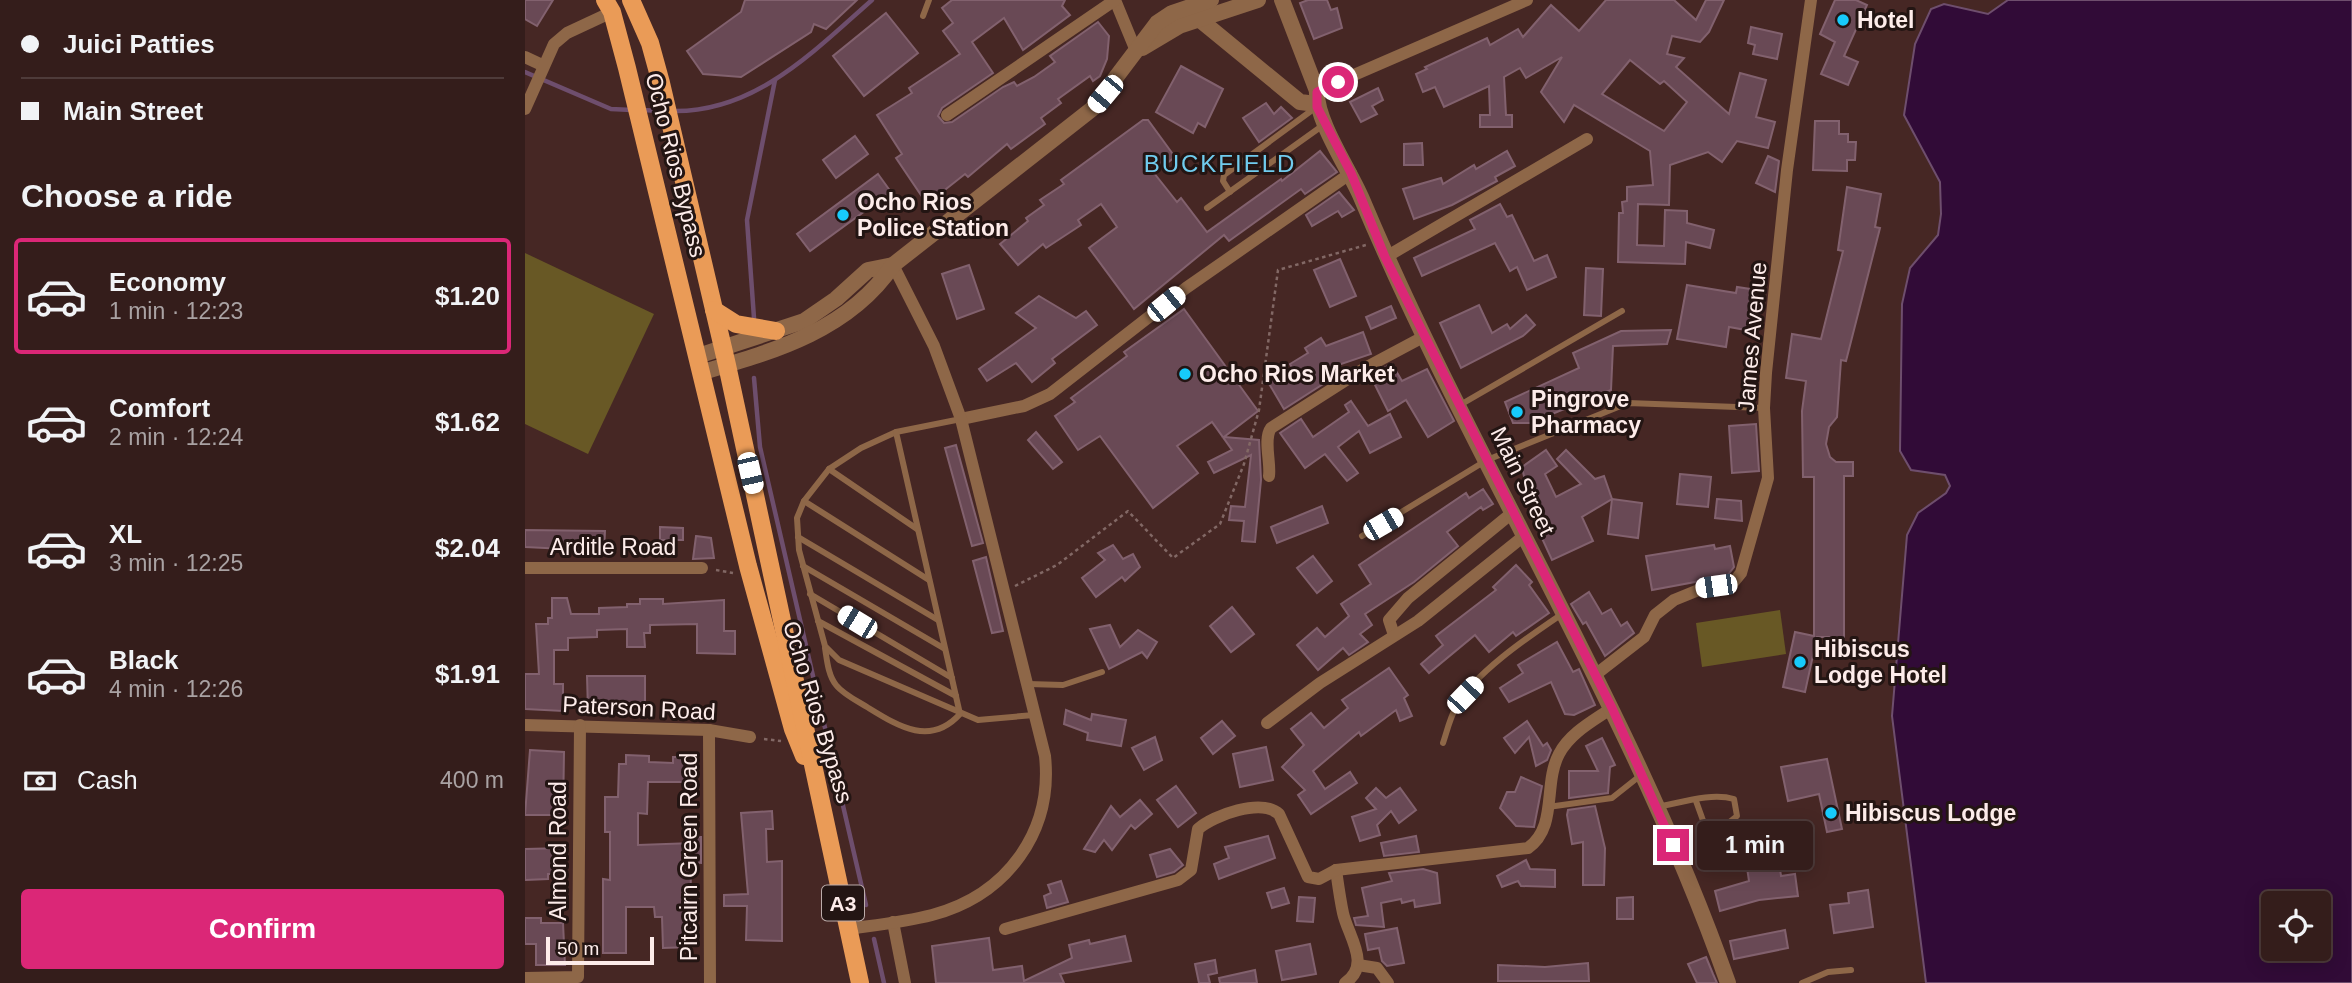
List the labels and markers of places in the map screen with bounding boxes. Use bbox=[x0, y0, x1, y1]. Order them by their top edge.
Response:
place label: Hotel bbox=[1857, 7, 1915, 33]
marker: Hotel bbox=[1835, 12, 1851, 28]
place label: Ocho Rios Police Station bbox=[857, 189, 1009, 241]
marker: Ocho Rios Police Station bbox=[835, 207, 851, 223]
place label: Ocho Rios Market bbox=[1199, 361, 1395, 387]
marker: Ocho Rios Market bbox=[1177, 366, 1193, 382]
place label: Pingrove Pharmacy bbox=[1531, 386, 1641, 438]
marker: Pingrove Pharmacy bbox=[1509, 404, 1525, 420]
place label: Hibiscus Lodge Hotel bbox=[1814, 636, 1947, 688]
marker: Hibiscus Lodge Hotel bbox=[1792, 654, 1808, 670]
place label: Hibiscus Lodge bbox=[1845, 800, 2016, 826]
marker: Hibiscus Lodge bbox=[1823, 805, 1839, 821]

